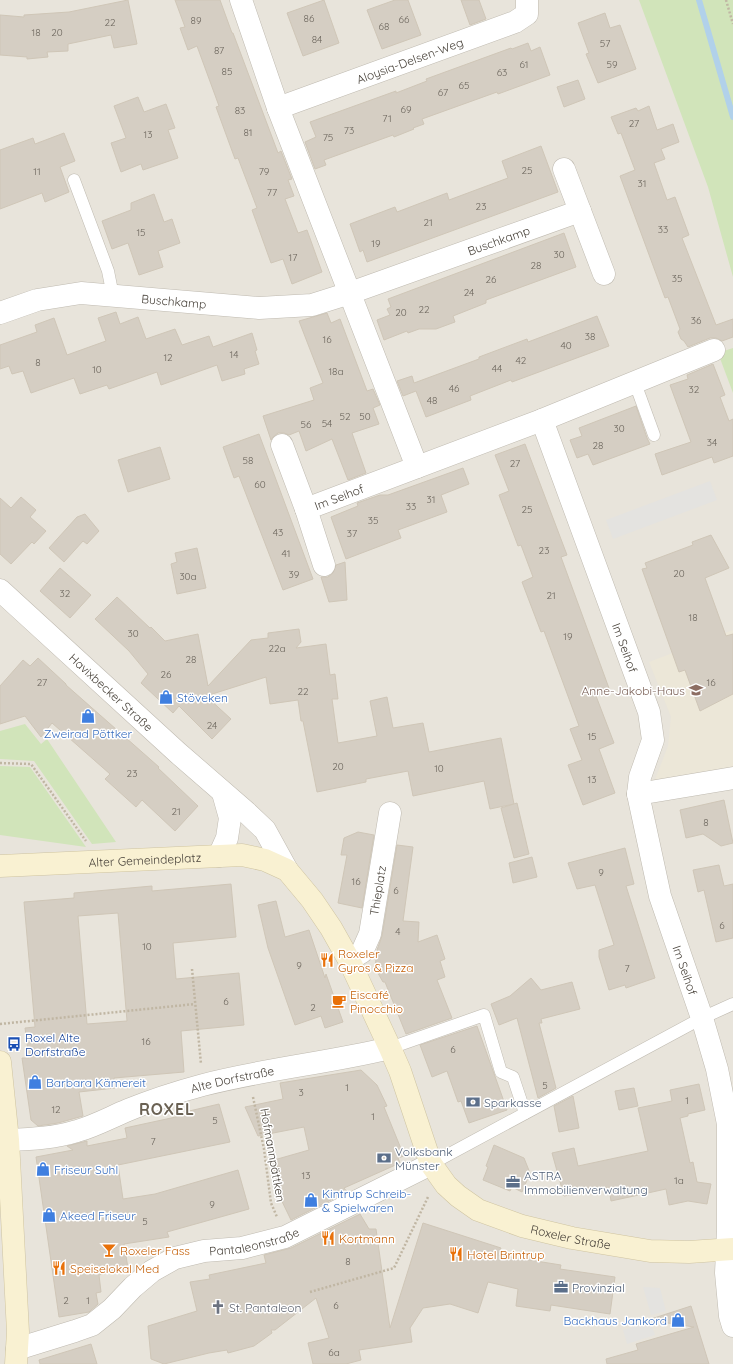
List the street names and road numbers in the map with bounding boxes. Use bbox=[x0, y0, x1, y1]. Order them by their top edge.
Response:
street label: Aloysia-Delsen-Weg bbox=[354, 34, 465, 86]
street label: Buschkamp bbox=[465, 222, 532, 258]
street label: Buschkamp bbox=[141, 291, 207, 311]
street label: Im Seihof bbox=[312, 480, 366, 513]
street label: Im Seihof bbox=[609, 621, 642, 675]
street label: Havixbecker Straße bbox=[66, 650, 157, 734]
street label: Alter Gemeindeplatz bbox=[88, 849, 202, 869]
street label: Thieplatz bbox=[366, 864, 389, 917]
street label: Im Seihof bbox=[670, 943, 701, 998]
street label: Alte Dorfstraße bbox=[189, 1063, 275, 1096]
street label: Hofmannpättken bbox=[257, 1107, 289, 1203]
street label: Roxeler Straße bbox=[529, 1221, 612, 1252]
street label: Pantaleonstraße bbox=[209, 1224, 302, 1258]

